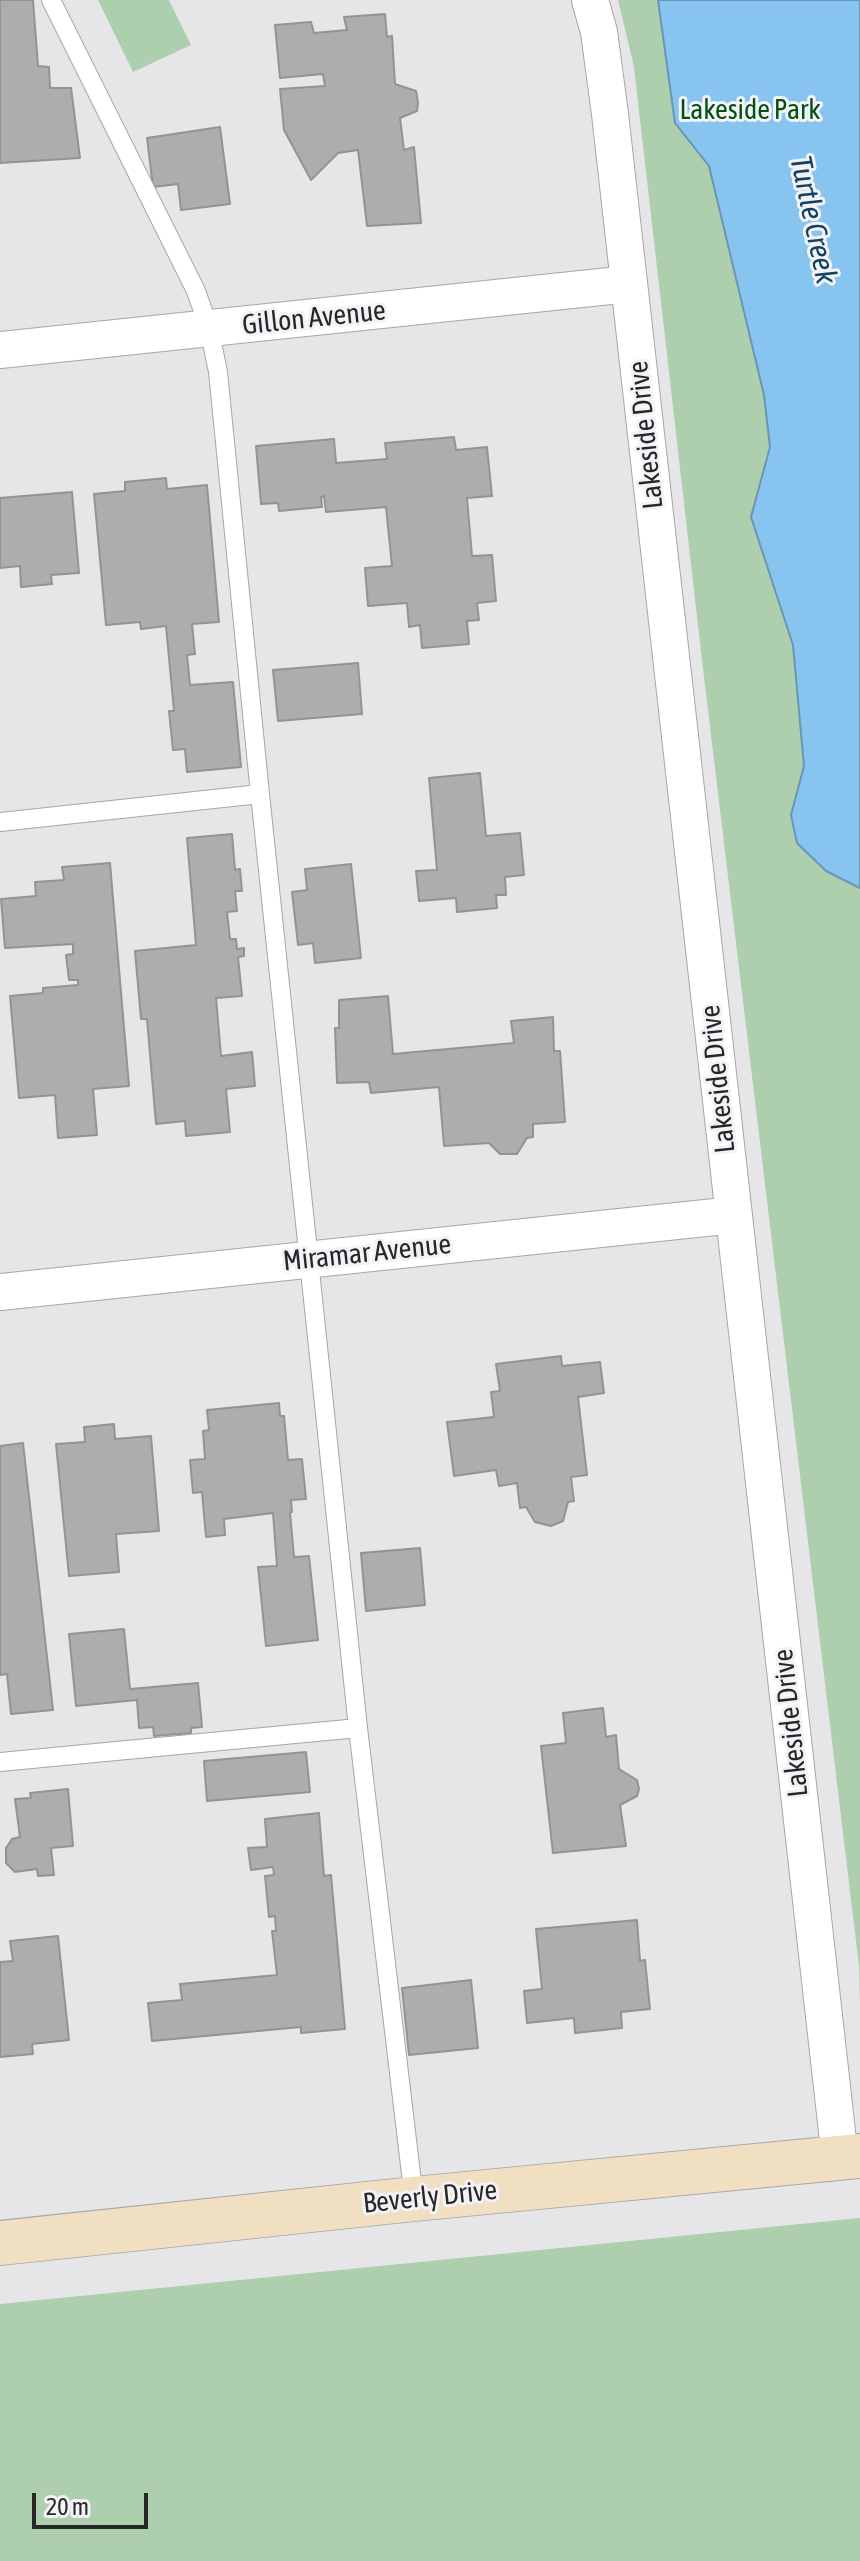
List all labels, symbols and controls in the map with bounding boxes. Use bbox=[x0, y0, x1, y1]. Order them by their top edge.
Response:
park label: Lakeside Park bbox=[679, 93, 821, 127]
water label: Turtle Creek bbox=[782, 153, 844, 287]
street label: Gillon Avenue bbox=[241, 294, 387, 342]
street label: Lakeside Drive bbox=[622, 359, 670, 511]
street label: Lakeside Drive bbox=[694, 1003, 742, 1155]
street label: Miramar Avenue bbox=[281, 1227, 453, 1279]
street label: Lakeside Drive bbox=[767, 1647, 815, 1799]
street label: Beverly Drive bbox=[361, 2173, 499, 2221]
scale bar bbox=[36, 2477, 152, 2527]
text: 20 m bbox=[46, 2493, 89, 2520]

